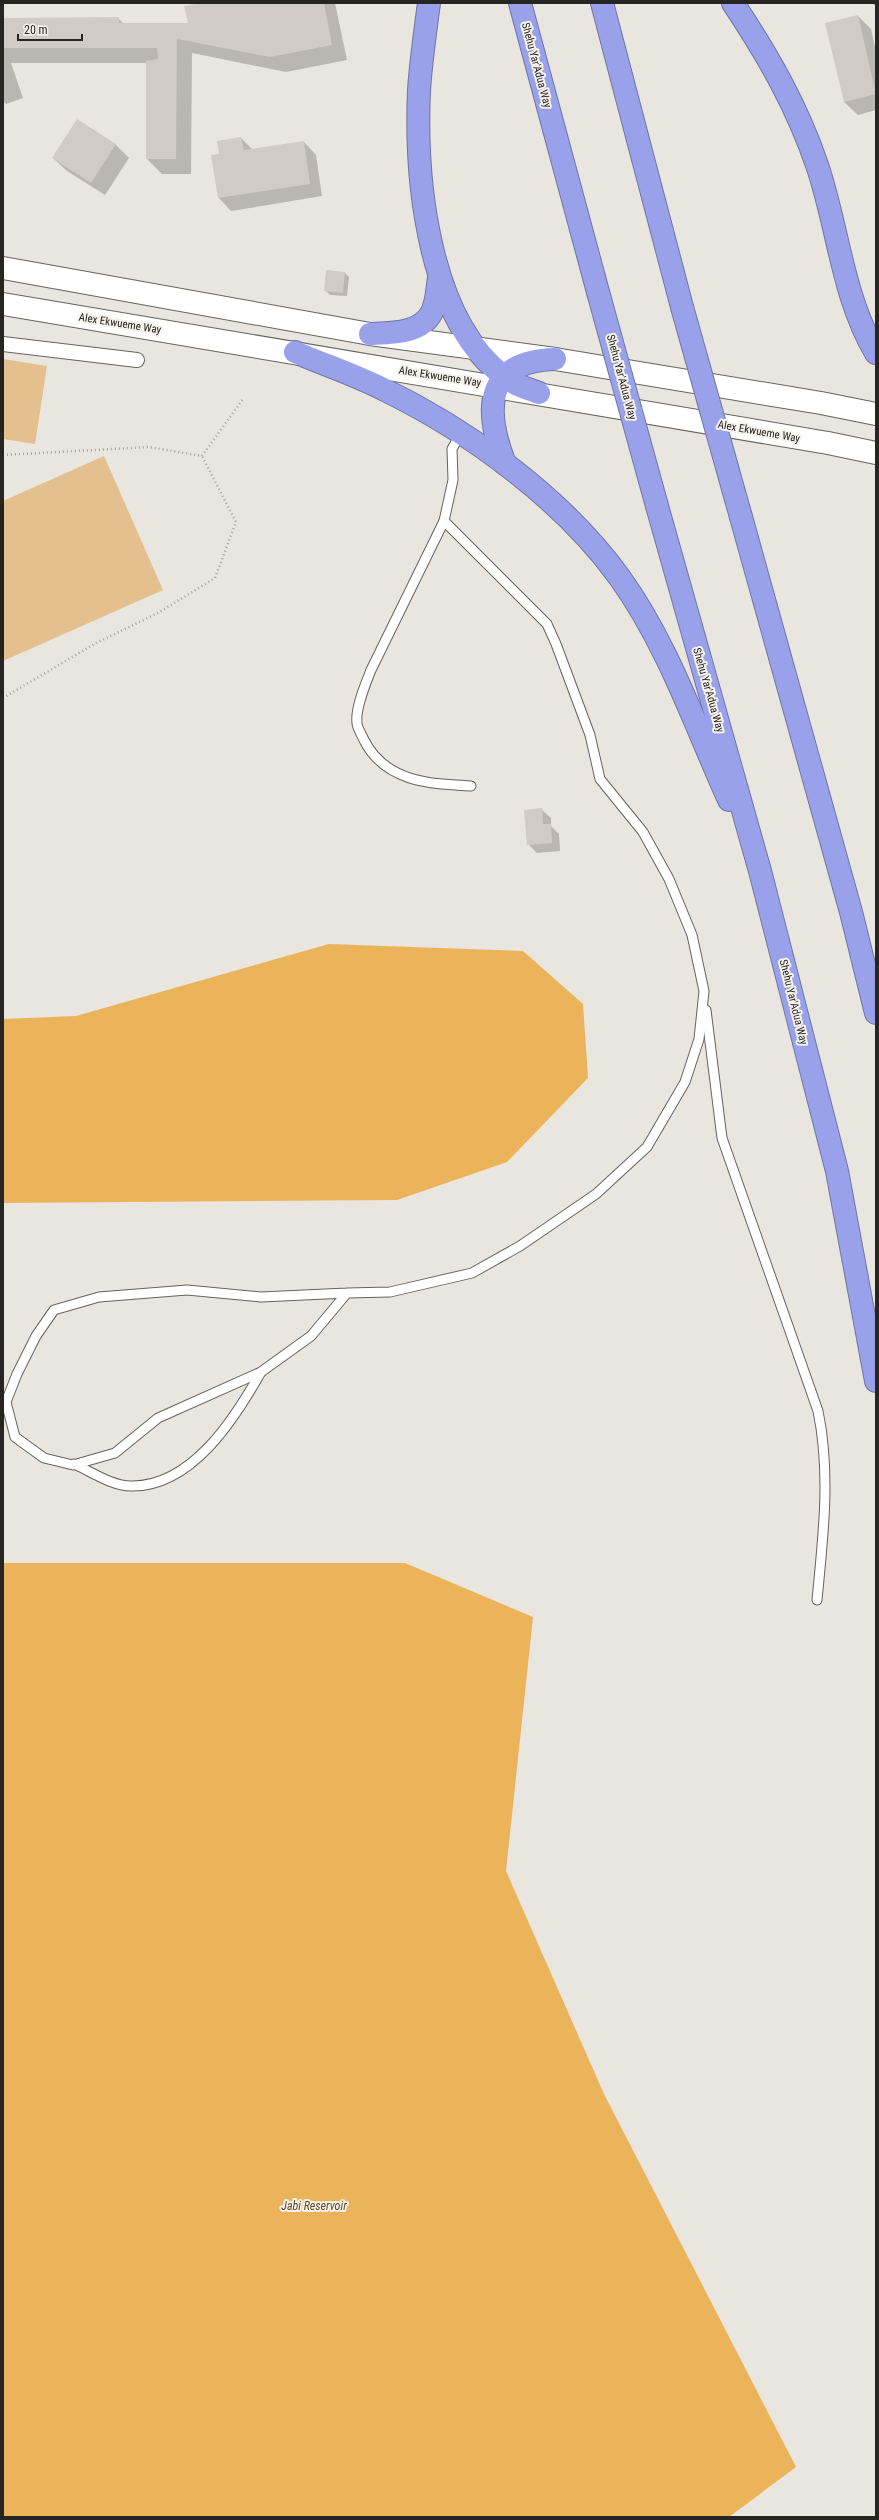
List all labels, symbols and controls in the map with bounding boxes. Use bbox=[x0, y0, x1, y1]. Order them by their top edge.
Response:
scale bar bbox=[18, 16, 82, 42]
street label: Shehu Yar'Adua Way bbox=[519, 21, 554, 110]
text: 20 m bbox=[24, 23, 48, 37]
street label: Alex Ekwueme Way bbox=[78, 311, 163, 336]
street label: Shehu Yar'Adua Way bbox=[604, 333, 639, 422]
street label: Alex Ekwueme Way bbox=[398, 364, 483, 389]
street label: Alex Ekwueme Way bbox=[717, 418, 802, 445]
street label: Shehu Yar'Adua Way bbox=[690, 646, 727, 734]
street label: Shehu Yar'Adua Way bbox=[777, 958, 811, 1047]
water label: Jabi Reservoir bbox=[281, 2199, 347, 2213]

